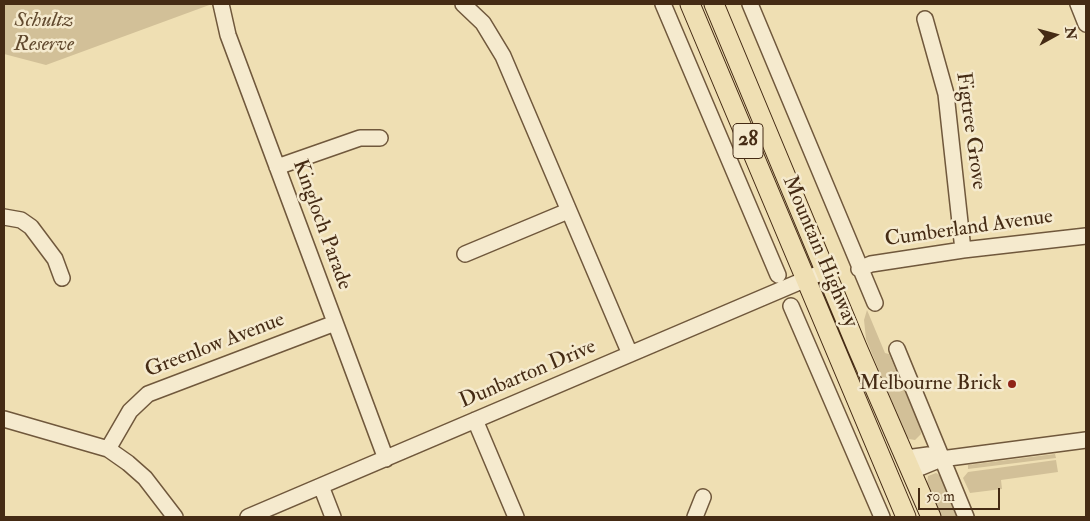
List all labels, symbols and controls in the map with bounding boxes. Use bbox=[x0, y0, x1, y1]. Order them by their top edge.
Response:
park label: Schultz Reserve bbox=[14, 8, 74, 58]
north arrow bbox=[1030, 10, 1080, 60]
text: N bbox=[1061, 26, 1080, 40]
street label: Figtree Grove bbox=[949, 71, 991, 191]
road number: 28 bbox=[733, 124, 763, 158]
street label: Kingloch Parade bbox=[286, 156, 356, 294]
street label: Mountain Highway bbox=[776, 172, 862, 332]
street label: Cumberland Avenue bbox=[883, 205, 1055, 253]
street label: Greenlow Avenue bbox=[142, 308, 288, 384]
street label: Dunbarton Drive bbox=[456, 335, 600, 415]
place label: Melbourne Brick bbox=[859, 371, 1002, 397]
marker: Melbourne Brick bbox=[1006, 378, 1018, 390]
scale bar bbox=[920, 478, 1002, 510]
text: 50 m bbox=[926, 487, 955, 506]

